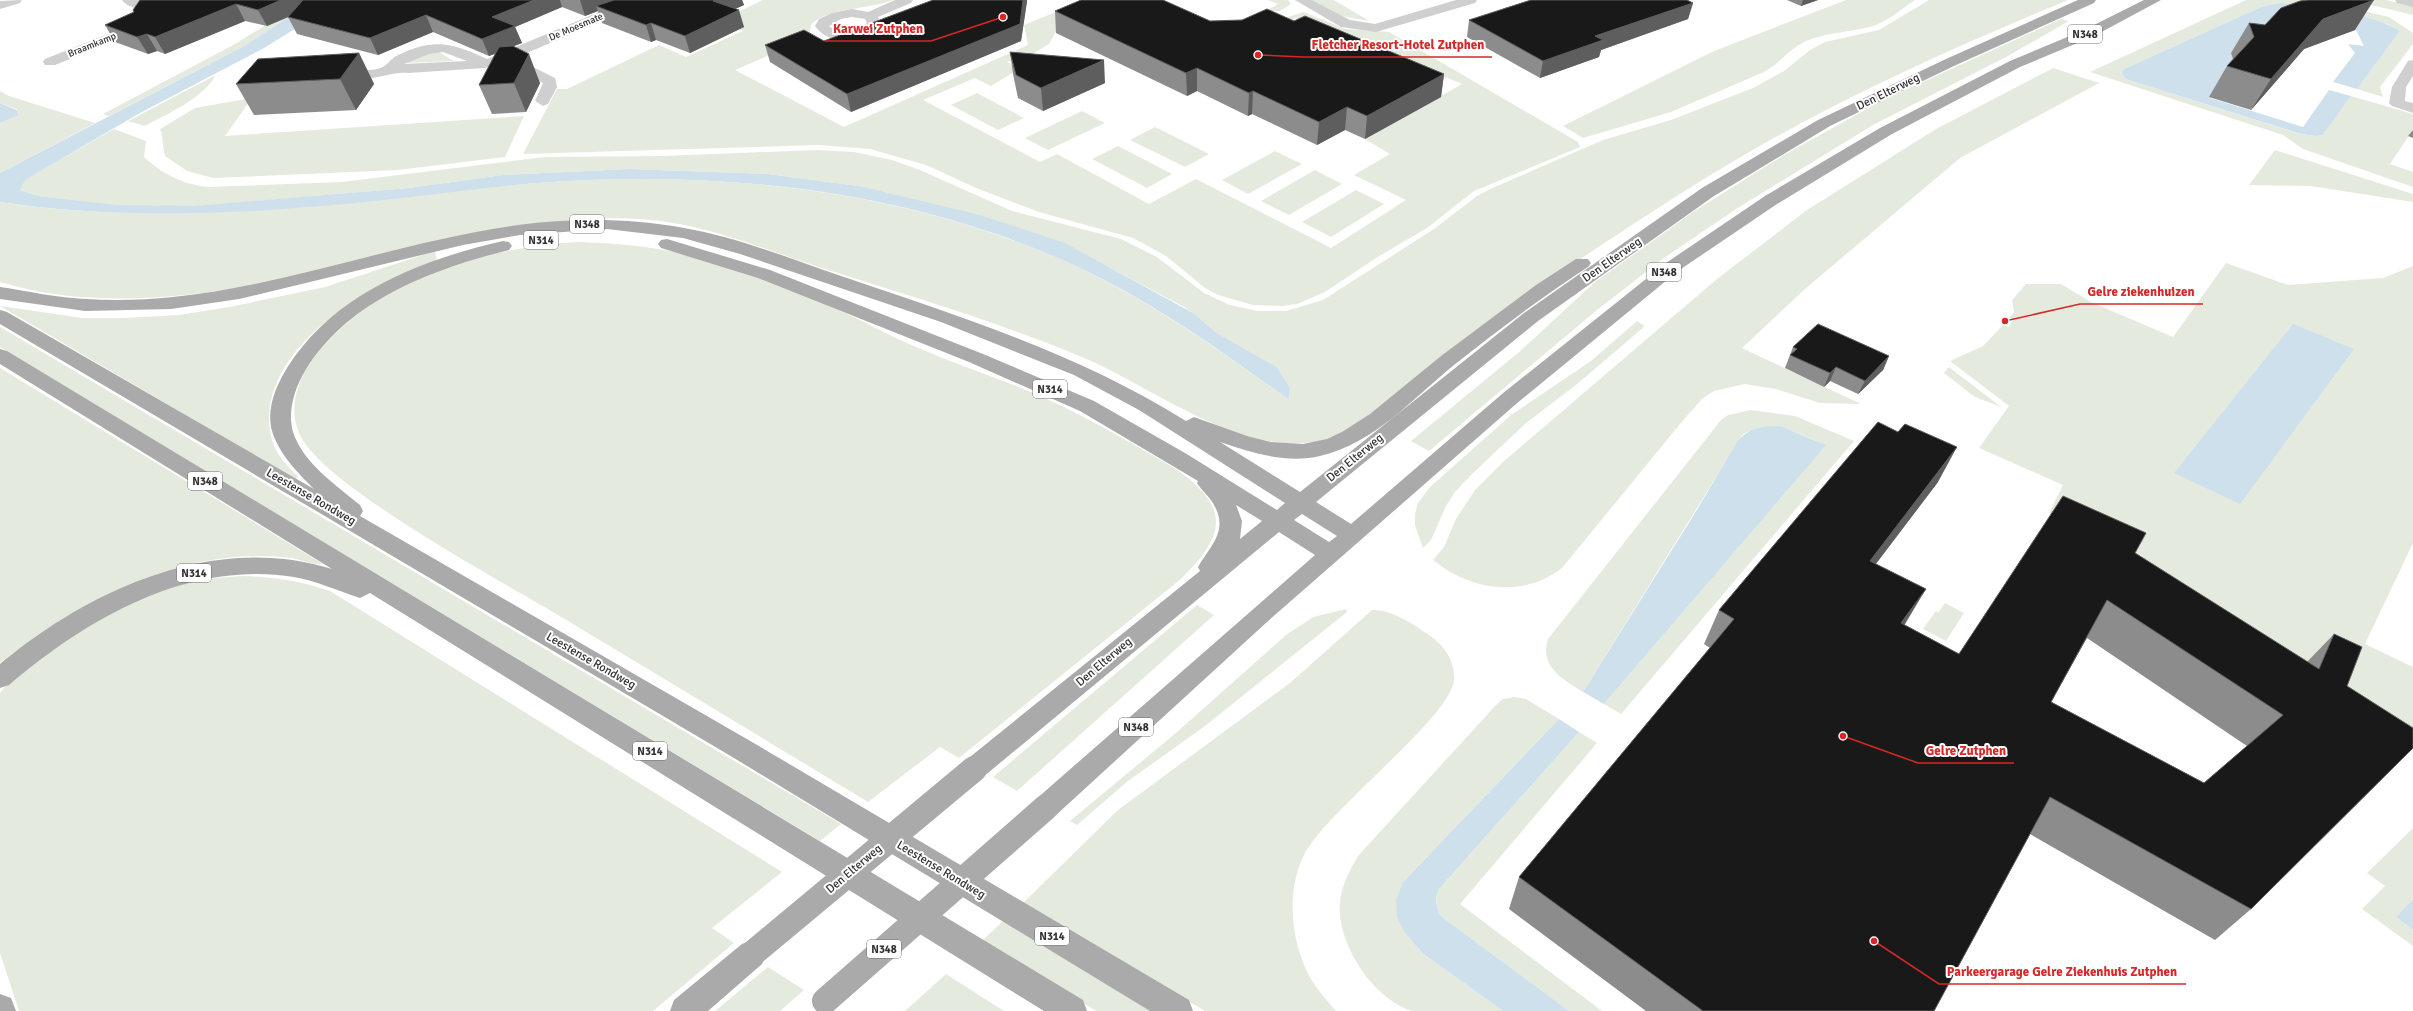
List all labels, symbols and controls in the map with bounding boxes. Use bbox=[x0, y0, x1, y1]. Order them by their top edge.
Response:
street label: De Moesmate bbox=[547, 10, 605, 44]
callout: Karwei Zutphen bbox=[825, 16, 931, 41]
text: Karwei Zutphen bbox=[833, 21, 923, 37]
road number: N348 bbox=[2068, 25, 2102, 43]
street label: Braamkamp bbox=[66, 30, 118, 60]
callout: Fletcher Resort-Hotel Zutphen bbox=[1303, 32, 1492, 57]
text: Fletcher Resort-Hotel Zutphen bbox=[1312, 37, 1484, 53]
street label: Den Elterweg bbox=[1854, 70, 1922, 114]
road number: N348 bbox=[570, 215, 604, 233]
road number: N314 bbox=[524, 231, 558, 249]
street label: Den Elterweg bbox=[1580, 234, 1644, 286]
road number: N348 bbox=[1647, 263, 1681, 281]
callout: Gelre ziekenhuizen bbox=[2080, 279, 2203, 304]
text: Gelre ziekenhuizen bbox=[2088, 284, 2195, 300]
road number: N314 bbox=[1033, 380, 1067, 398]
street label: Den Elterweg bbox=[1324, 431, 1386, 485]
street label: Leestense Rondweg bbox=[264, 465, 358, 529]
road number: N348 bbox=[188, 472, 222, 490]
road number: N314 bbox=[177, 564, 211, 582]
street label: Leestense Rondweg bbox=[544, 629, 638, 693]
street label: Den Elterweg bbox=[1073, 634, 1135, 690]
road number: N348 bbox=[1119, 718, 1153, 736]
callout: Gelre Zutphen bbox=[1918, 738, 2014, 763]
road number: N314 bbox=[633, 742, 667, 760]
text: Gelre Zutphen bbox=[1926, 743, 2006, 759]
street label: Leestense Rondweg bbox=[894, 838, 988, 902]
street label: Den Elterweg bbox=[823, 841, 885, 897]
road number: N314 bbox=[1035, 927, 1069, 945]
road number: N348 bbox=[867, 940, 901, 958]
callout: Parkeergarage Gelre Ziekenhuis Zutphen bbox=[1939, 959, 2186, 984]
text: Parkeergarage Gelre Ziekenhuis Zutphen bbox=[1947, 964, 2177, 980]

